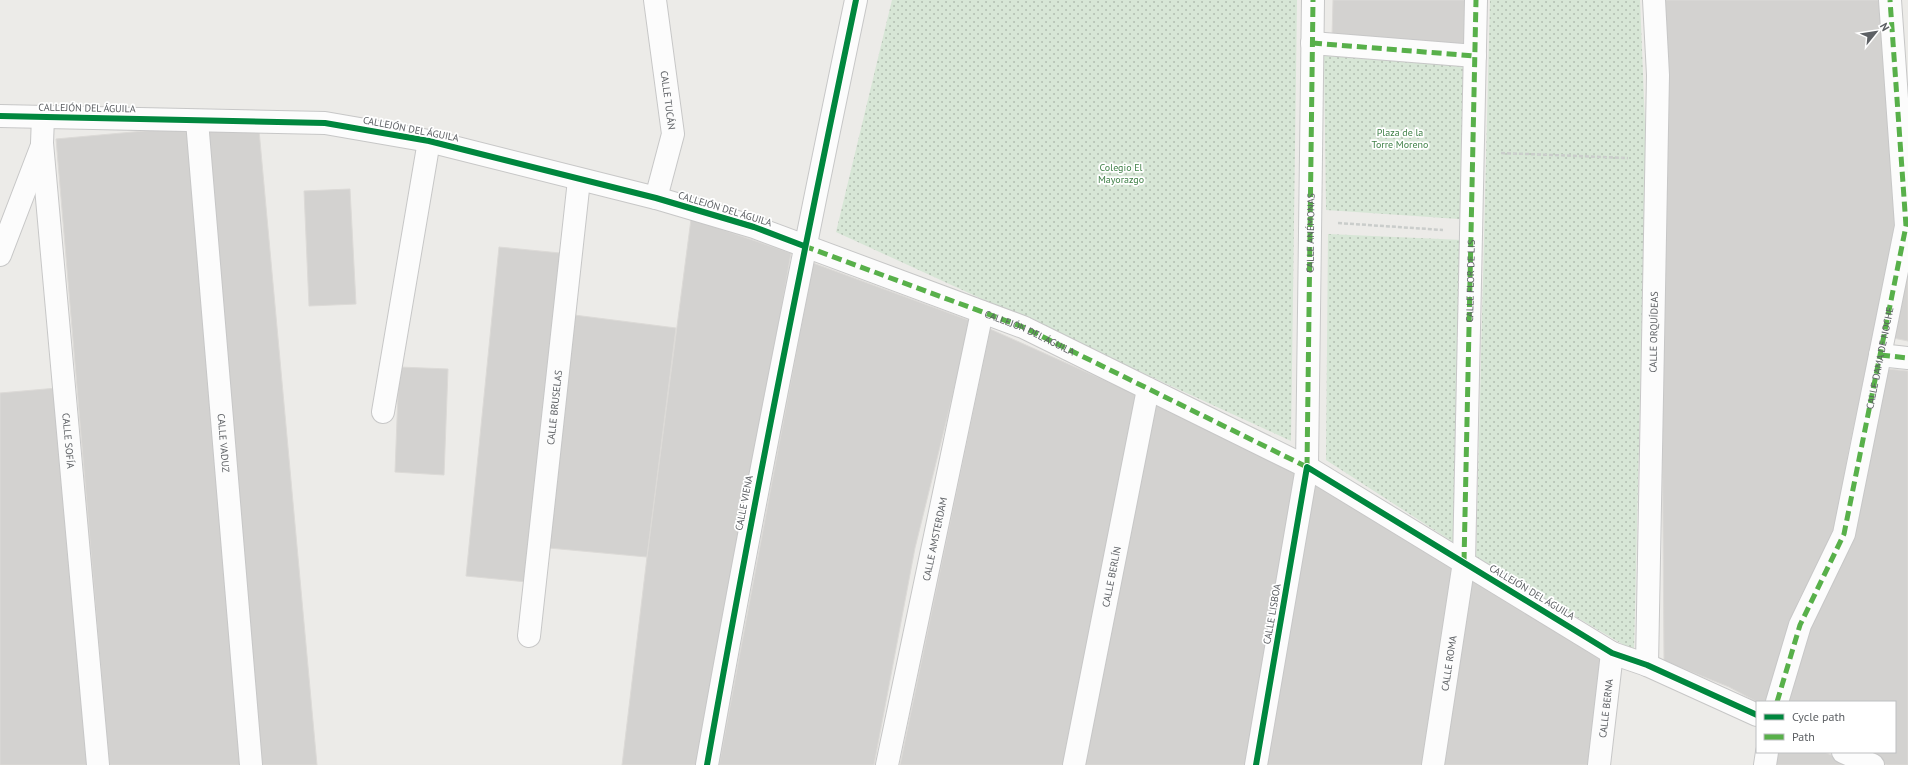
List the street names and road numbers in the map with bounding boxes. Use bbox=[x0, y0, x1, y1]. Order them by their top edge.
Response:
street label: CALLE TUCÁN bbox=[658, 70, 679, 130]
street label: CALLEJÓN DEL ÁGUILA bbox=[38, 101, 136, 115]
street label: CALLEJÓN DEL ÁGUILA bbox=[362, 113, 460, 145]
street label: CALLEJÓN DEL ÁGUILA bbox=[677, 189, 774, 229]
street label: CALLE ANÉMONAS bbox=[1303, 193, 1317, 273]
street label: CALLE FLOR DE LIS bbox=[1463, 240, 1477, 323]
street label: CALLE ORQUÍDEAS bbox=[1646, 291, 1660, 373]
street label: CALLE DAMA DE NOCHE bbox=[1863, 306, 1896, 410]
street label: CALLEJÓN DEL ÁGUILA bbox=[983, 307, 1077, 358]
street label: CALLE BRUSELAS bbox=[544, 369, 565, 445]
street label: CALLE SOFÍA bbox=[60, 412, 78, 469]
street label: CALLE VADUZ bbox=[215, 413, 233, 473]
street label: CALLE VIENA bbox=[732, 474, 756, 532]
street label: CALLE AMSTERDAM bbox=[919, 496, 950, 582]
street label: CALLE BERLÍN bbox=[1099, 545, 1123, 608]
street label: CALLEJÓN DEL ÁGUILA bbox=[1487, 561, 1577, 623]
street label: CALLE LISBOA bbox=[1260, 583, 1284, 645]
street label: CALLE ROMA bbox=[1438, 634, 1459, 692]
street label: CALLE BERNA bbox=[1596, 678, 1615, 739]

